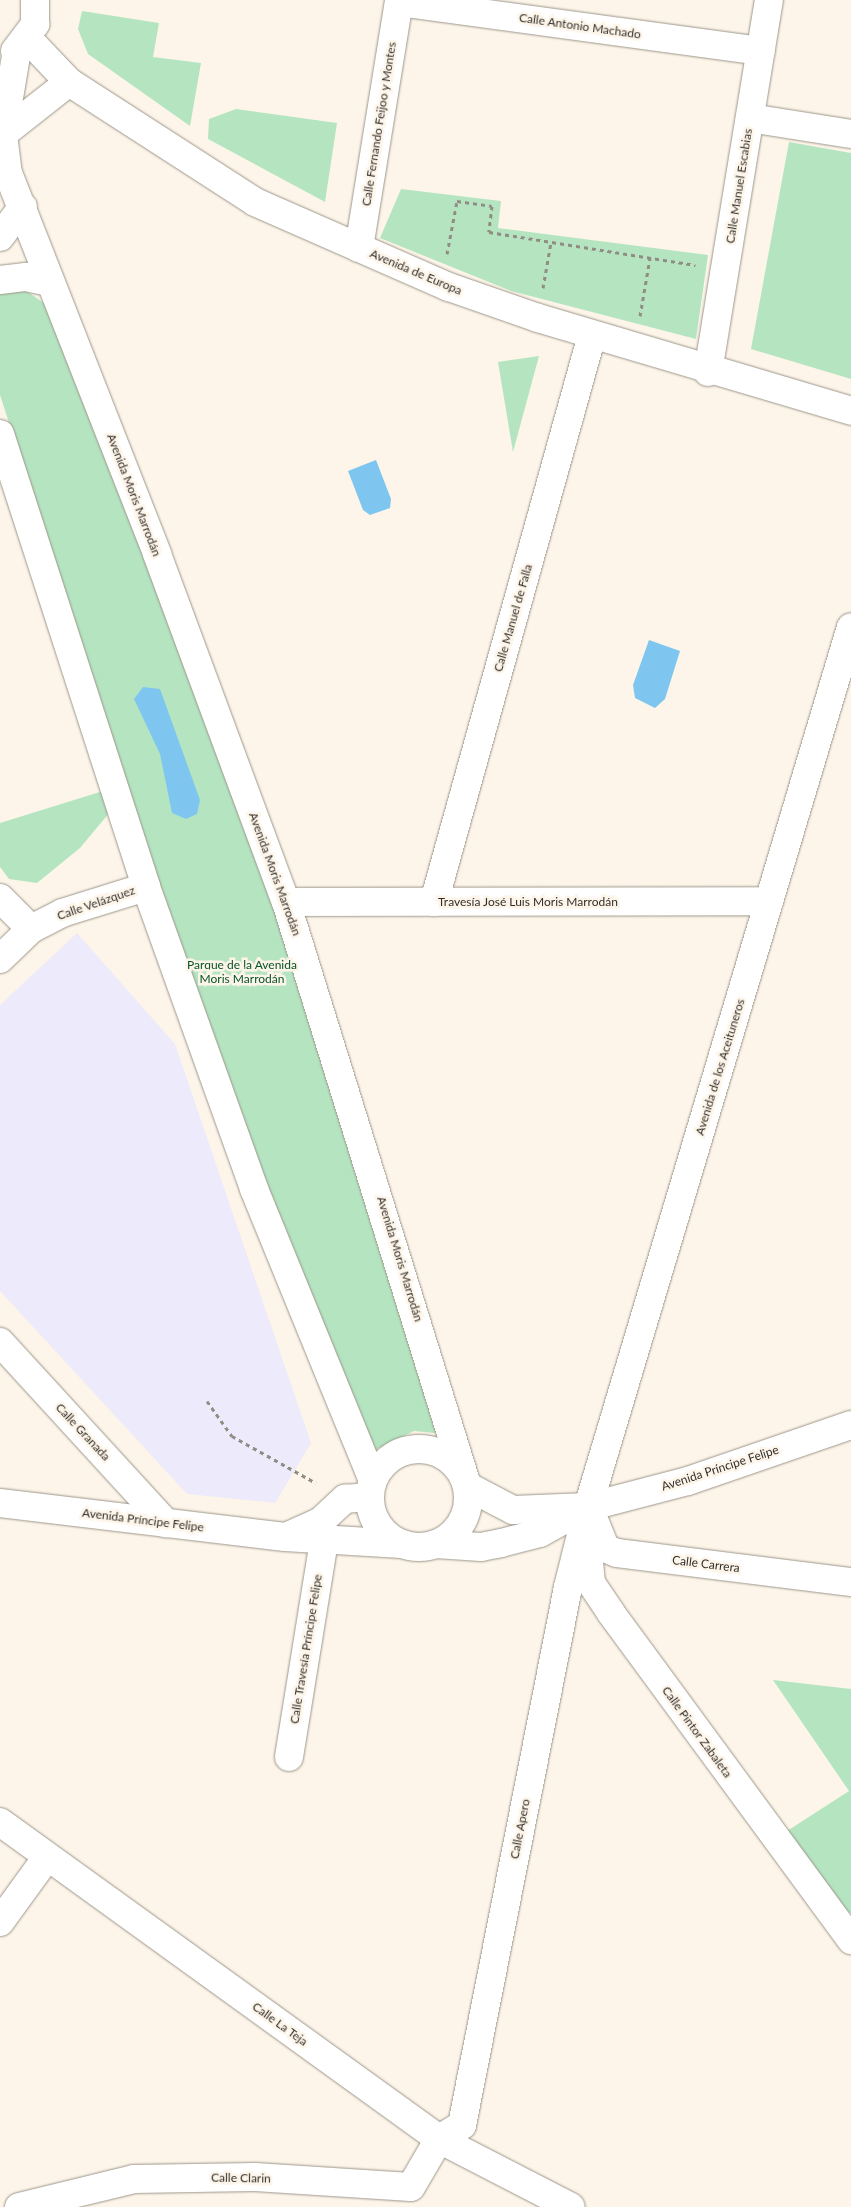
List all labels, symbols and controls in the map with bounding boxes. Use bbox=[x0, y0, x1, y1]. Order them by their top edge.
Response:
street label: Calle Antonio Machado bbox=[518, 10, 642, 42]
street label: Calle Fernando Feijoo y Montes bbox=[359, 41, 399, 207]
street label: Calle Manuel Escabias bbox=[723, 128, 755, 244]
street label: Avenida de Europa bbox=[368, 246, 464, 298]
street label: Avenida Moris Marrodán bbox=[104, 432, 164, 558]
street label: Calle Manuel de Falla bbox=[491, 563, 535, 673]
street label: Avenida Moris Marrodán bbox=[246, 810, 304, 938]
street label: Calle Velázquez bbox=[55, 883, 137, 923]
street label: Travesía José Luis Moris Marrodán bbox=[438, 895, 618, 909]
park label: Parque de la Avenida Moris Marrodán bbox=[187, 958, 297, 986]
street label: Avenida de los Aceituneros bbox=[692, 997, 748, 1137]
street label: Avenida Moris Marrodán bbox=[374, 1195, 426, 1323]
street label: Calle Granada bbox=[53, 1400, 113, 1464]
street label: Avenida Príncipe Felipe bbox=[660, 1442, 780, 1494]
street label: Avenida Príncipe Felipe bbox=[81, 1505, 205, 1535]
street label: Calle Carrera bbox=[671, 1553, 741, 1575]
street label: Calle Travesía Príncipe Felipe bbox=[287, 1573, 325, 1725]
street label: Calle Pintor Zabaleta bbox=[659, 1683, 735, 1781]
street label: Calle Apero bbox=[507, 1798, 533, 1860]
street label: Calle La Teja bbox=[249, 1999, 311, 2049]
street label: Calle Clarin bbox=[211, 2170, 271, 2186]

